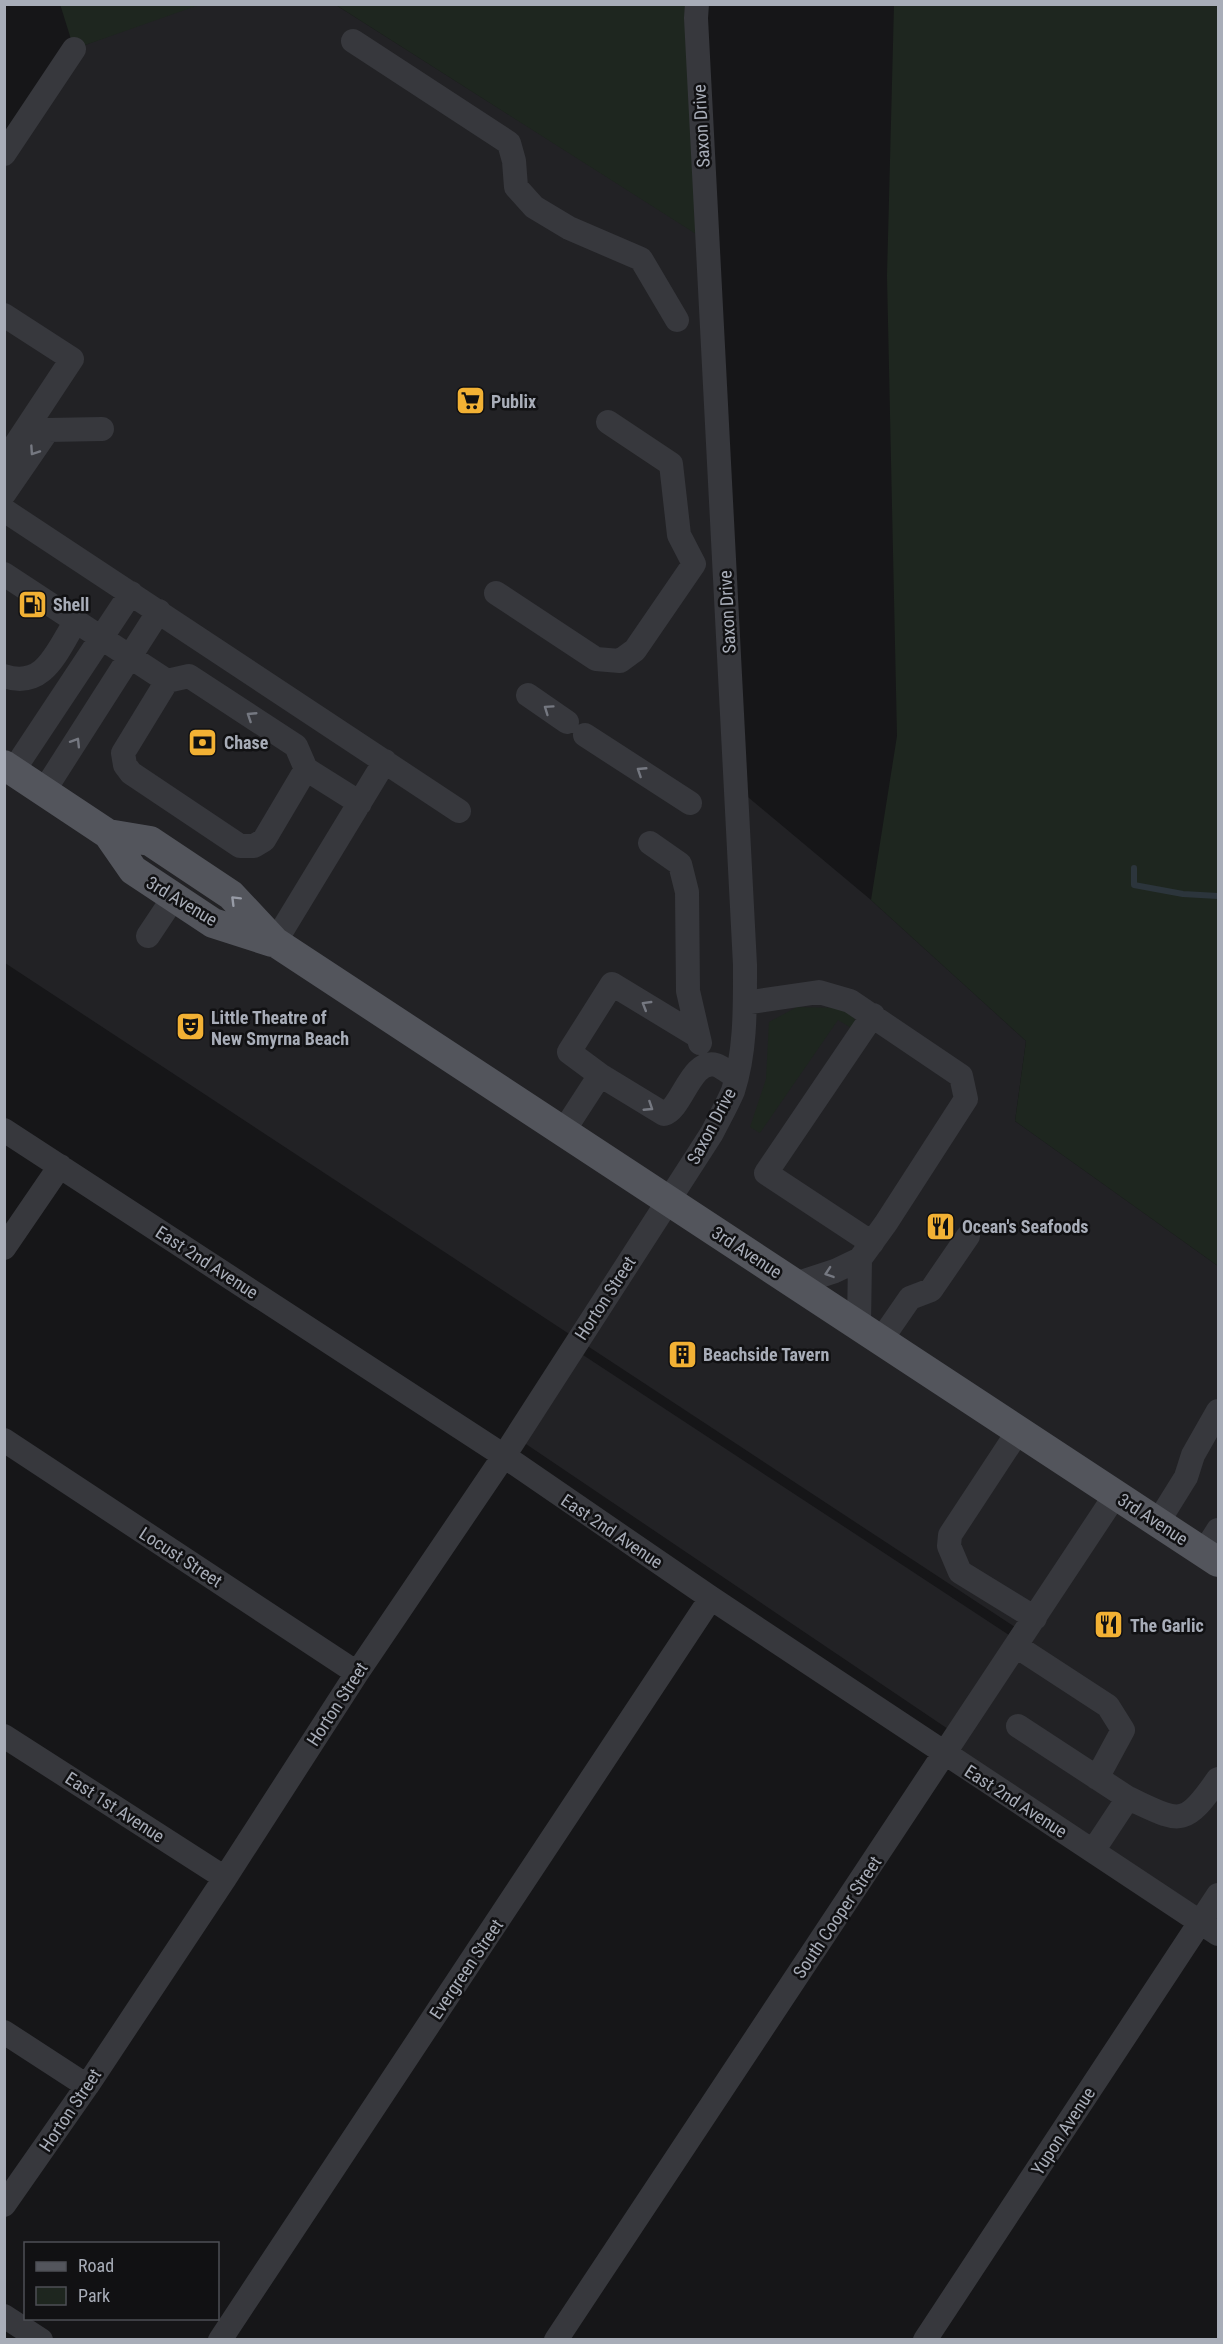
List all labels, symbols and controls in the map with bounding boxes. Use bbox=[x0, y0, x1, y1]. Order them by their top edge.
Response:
street label: Saxon Drive bbox=[688, 84, 714, 168]
supermarket icon: Publix bbox=[454, 385, 486, 417]
place label: Publix bbox=[491, 391, 536, 412]
one-way arrow bbox=[30, 444, 41, 455]
street label: Saxon Drive bbox=[714, 570, 740, 654]
fuel station icon: Shell bbox=[16, 588, 48, 620]
place label: Shell bbox=[53, 594, 89, 615]
one-way arrow bbox=[543, 705, 554, 716]
one-way arrow bbox=[246, 713, 257, 724]
bank icon: Chase bbox=[187, 726, 219, 758]
place label: Chase bbox=[224, 732, 269, 753]
one-way arrow bbox=[68, 738, 80, 748]
one-way arrow bbox=[637, 767, 648, 778]
street label: 3rd Avenue bbox=[143, 872, 221, 930]
one-way arrow bbox=[232, 896, 243, 907]
one-way arrow bbox=[642, 1000, 652, 1012]
place label: Little Theatre of New Smyrna Beach bbox=[211, 1007, 349, 1049]
theatre icon: Little Theatre of New Smyrna Beach bbox=[174, 1011, 206, 1043]
street label: Saxon Drive bbox=[682, 1084, 740, 1168]
one-way arrow bbox=[643, 1099, 654, 1110]
restaurant icon: Ocean's Seafoods bbox=[925, 1210, 957, 1242]
place label: Ocean's Seafoods bbox=[962, 1216, 1089, 1237]
street label: East 2nd Avenue bbox=[152, 1221, 262, 1303]
street label: 3rd Avenue bbox=[708, 1222, 786, 1282]
street label: Horton Street bbox=[570, 1252, 640, 1344]
one-way arrow bbox=[824, 1265, 835, 1278]
building icon: Beachside Tavern bbox=[666, 1338, 698, 1370]
place label: Beachside Tavern bbox=[703, 1344, 829, 1365]
street label: East 2nd Avenue bbox=[557, 1489, 667, 1573]
street label: 3rd Avenue bbox=[1114, 1489, 1192, 1549]
street label: Locust Street bbox=[136, 1522, 226, 1592]
restaurant icon: The Garlic bbox=[1093, 1609, 1125, 1641]
place label: The Garlic bbox=[1130, 1615, 1204, 1636]
street label: Horton Street bbox=[302, 1658, 372, 1750]
street label: East 2nd Avenue bbox=[961, 1760, 1071, 1842]
street label: East 1st Avenue bbox=[62, 1767, 168, 1847]
street label: South Cooper Street bbox=[788, 1852, 886, 1982]
street label: Evergreen Street bbox=[425, 1915, 507, 2023]
street label: Horton Street bbox=[35, 2065, 105, 2155]
street label: Yupon Avenue bbox=[1027, 2083, 1099, 2179]
legend bbox=[24, 2242, 219, 2320]
text: Road bbox=[78, 2255, 114, 2276]
text: Park bbox=[78, 2285, 110, 2306]

